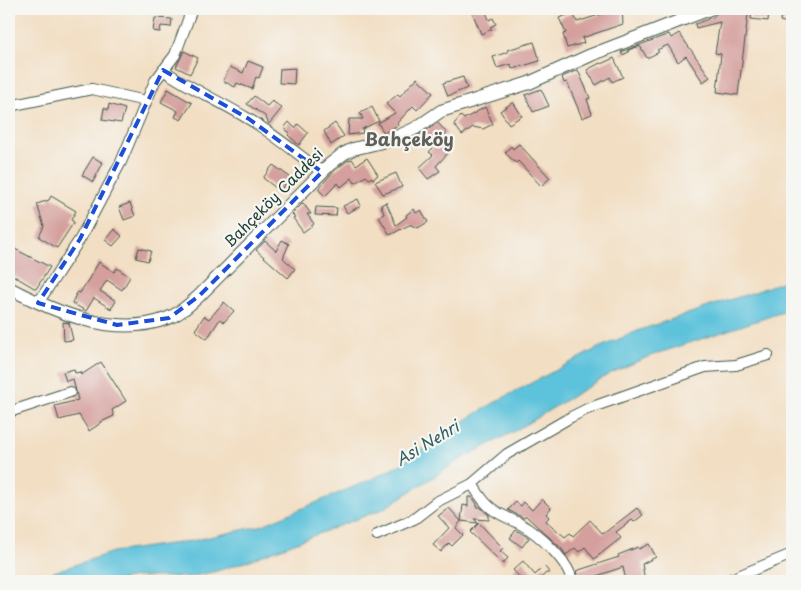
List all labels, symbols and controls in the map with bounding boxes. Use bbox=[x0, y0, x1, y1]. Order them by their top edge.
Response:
district label: Bahçeköy bbox=[364, 125, 454, 152]
street label: Bahçeköy Caddesi bbox=[218, 142, 328, 252]
water label: Asi Nehri bbox=[390, 412, 465, 471]

